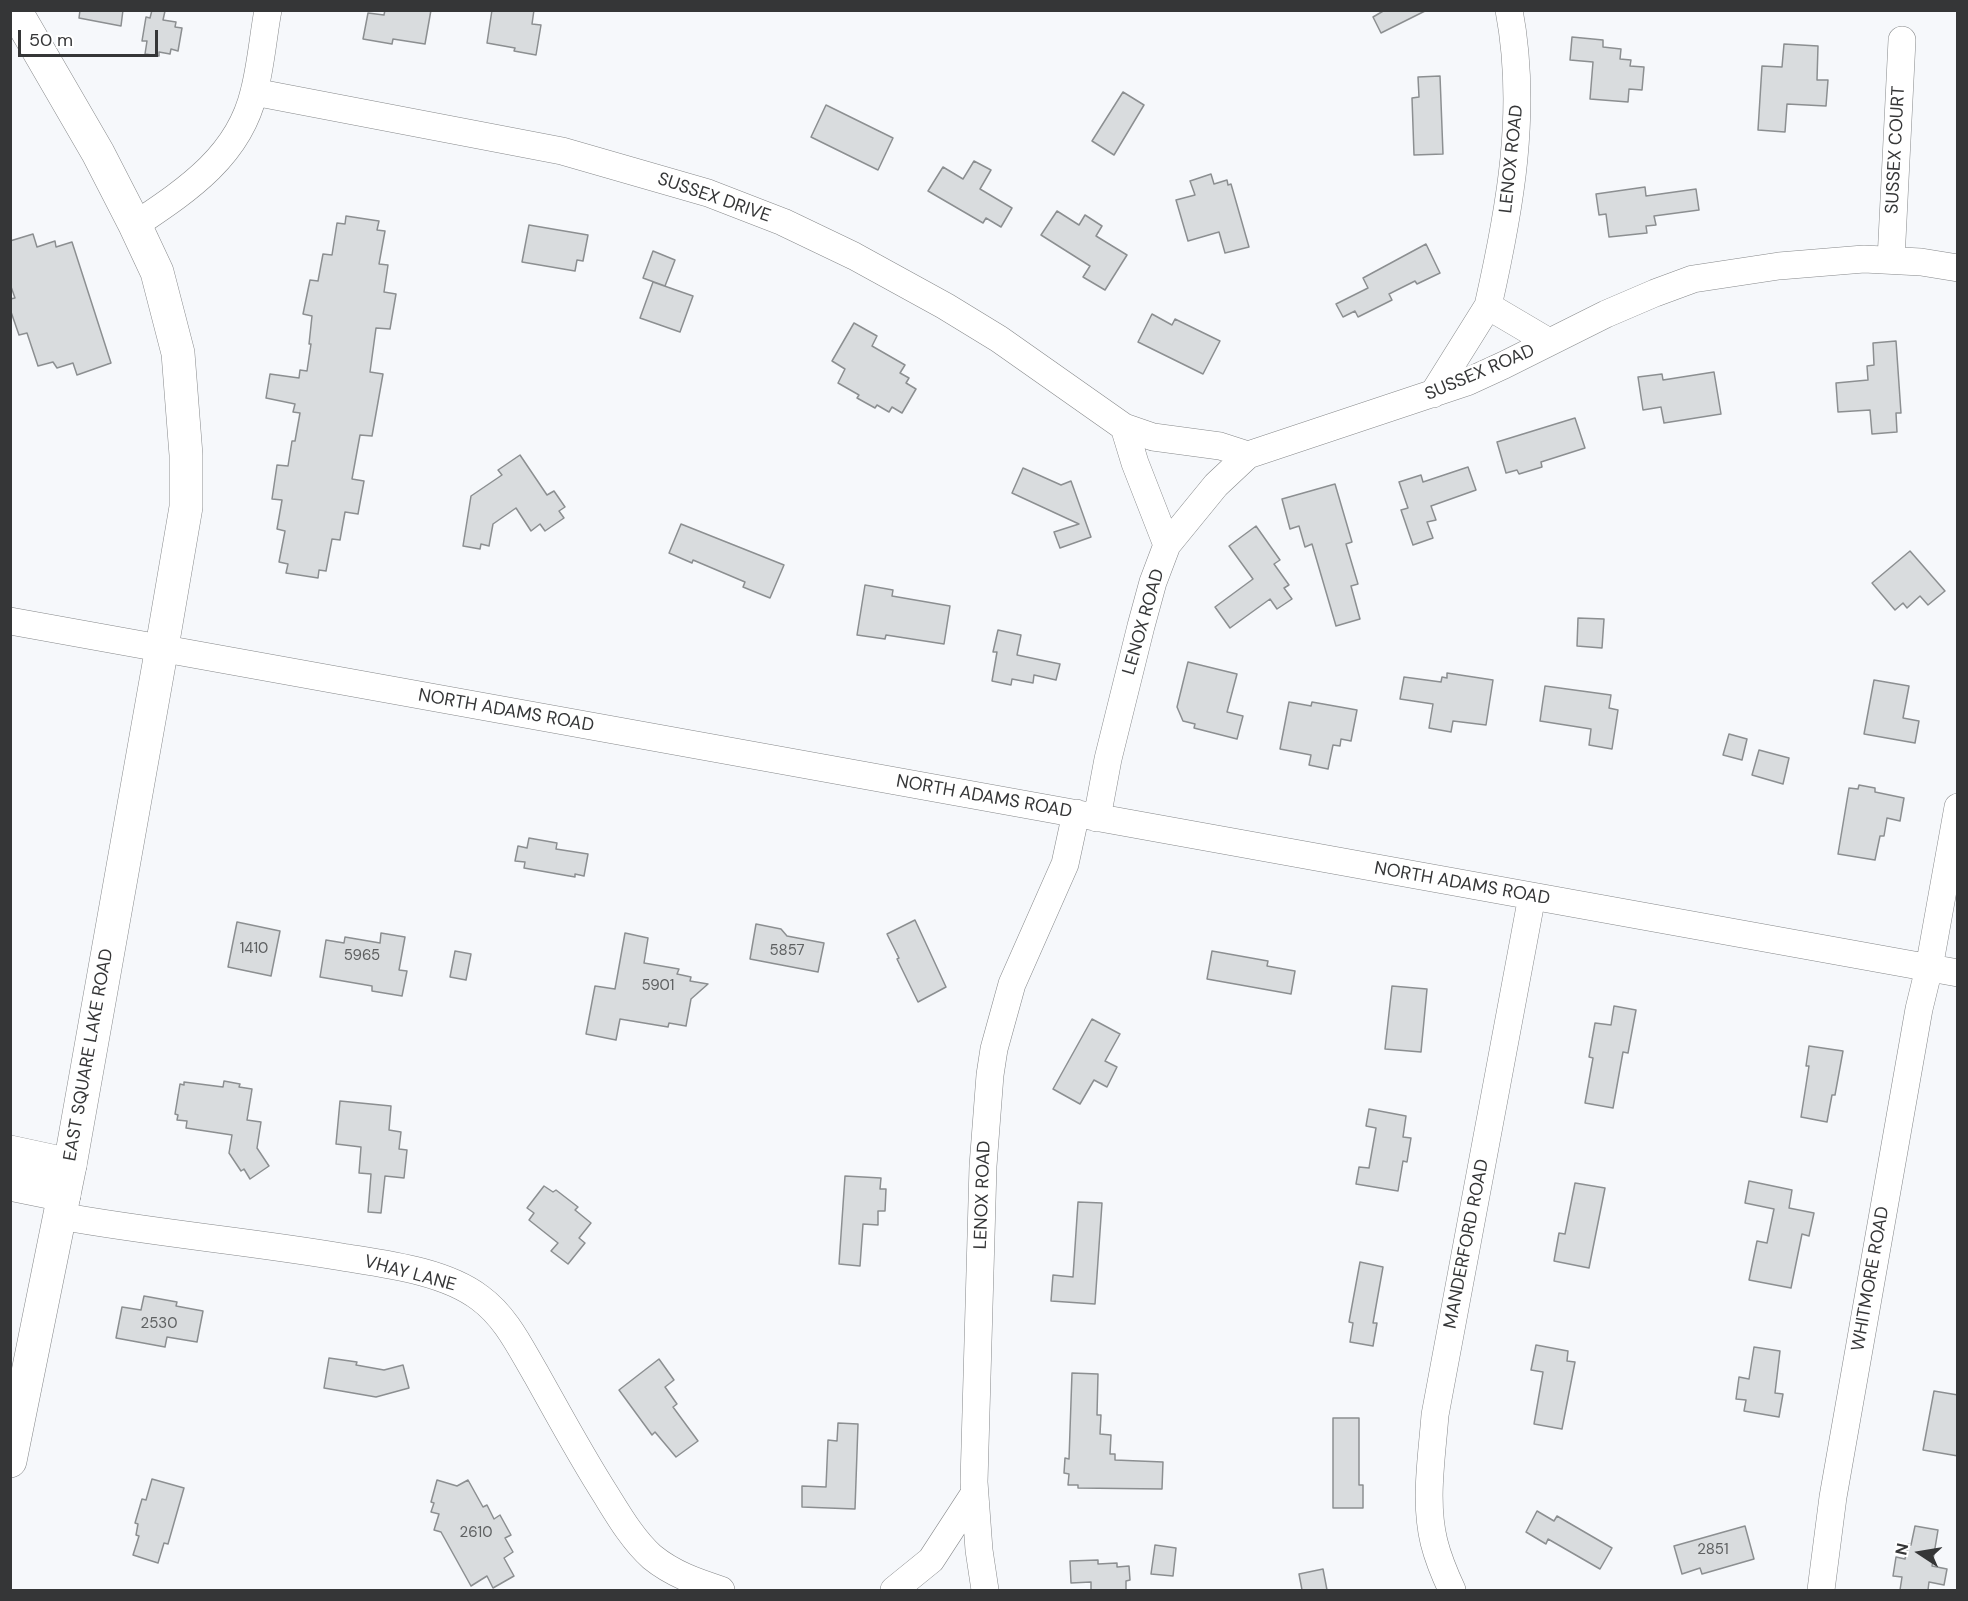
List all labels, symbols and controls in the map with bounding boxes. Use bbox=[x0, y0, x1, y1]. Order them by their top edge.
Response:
scale bar bbox=[21, 18, 160, 56]
text: 50 m bbox=[29, 28, 73, 52]
street label: SUSSEX COURT bbox=[1882, 85, 1910, 215]
street label: LENOX ROAD bbox=[1496, 104, 1528, 214]
street label: SUSSEX DRIVE bbox=[654, 169, 774, 227]
street label: SUSSEX ROAD bbox=[1422, 340, 1538, 406]
street label: LENOX ROAD bbox=[1119, 567, 1169, 677]
street label: NORTH ADAMS ROAD bbox=[416, 685, 596, 737]
street label: NORTH ADAMS ROAD bbox=[894, 771, 1074, 823]
street label: NORTH ADAMS ROAD bbox=[1372, 858, 1552, 910]
house number: 1410 bbox=[240, 940, 268, 958]
house number: 5857 bbox=[769, 942, 805, 960]
street label: EAST SQUARE LAKE ROAD bbox=[60, 947, 118, 1163]
house number: 5965 bbox=[344, 947, 380, 965]
house number: 5901 bbox=[641, 977, 675, 995]
street label: LENOX ROAD bbox=[970, 1140, 996, 1250]
street label: MANDERFORD ROAD bbox=[1440, 1157, 1494, 1331]
street label: WHITMORE ROAD bbox=[1848, 1205, 1894, 1353]
street label: VHAY LANE bbox=[362, 1251, 458, 1297]
house number: 2530 bbox=[141, 1315, 177, 1333]
north arrow bbox=[1890, 1523, 1950, 1583]
house number: 2610 bbox=[460, 1524, 492, 1542]
house number: 2851 bbox=[1697, 1541, 1729, 1559]
text: N bbox=[1890, 1541, 1913, 1557]

